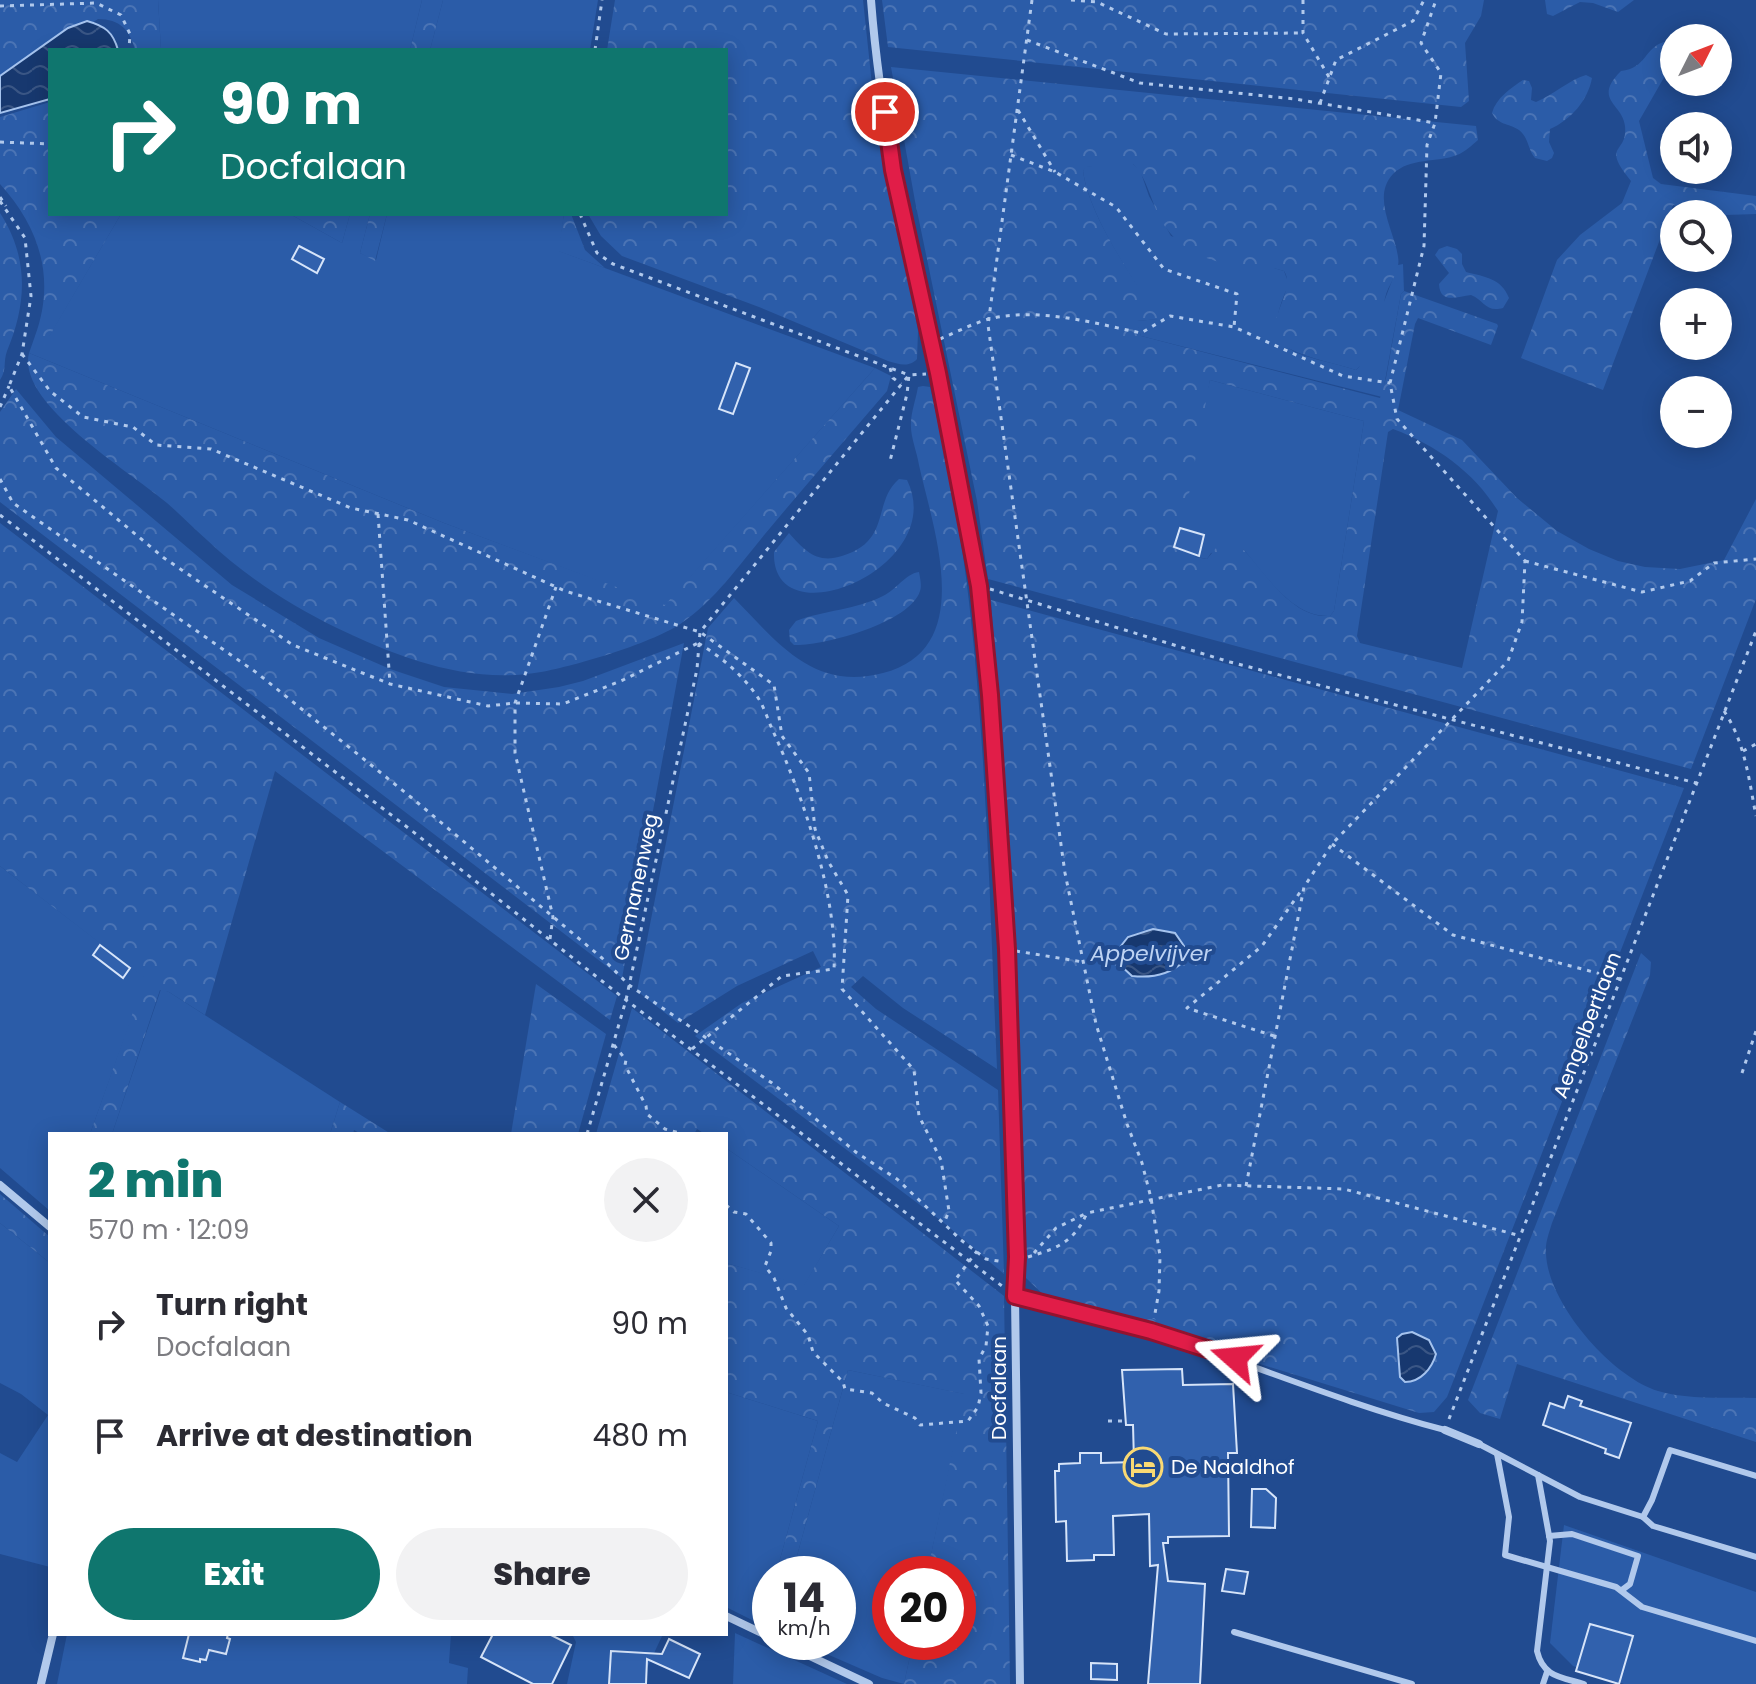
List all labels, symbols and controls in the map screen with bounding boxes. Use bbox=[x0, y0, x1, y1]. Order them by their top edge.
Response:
north arrow bbox=[1660, 24, 1732, 96]
map controls bbox=[1660, 24, 1732, 448]
text: 90 m bbox=[220, 65, 362, 144]
pin bbox=[851, 78, 919, 146]
icon: right bbox=[88, 80, 192, 184]
icon: arrive bbox=[863, 90, 907, 134]
button: sound bbox=[1660, 112, 1732, 184]
text: Docfalaan bbox=[220, 141, 407, 192]
button: search bbox=[1660, 200, 1732, 272]
button: + bbox=[1660, 288, 1732, 360]
button: − bbox=[1660, 376, 1732, 448]
street label: Germanenweg bbox=[607, 811, 665, 963]
water label: Appelvijver bbox=[1089, 938, 1212, 969]
street label: Aengelbertlaan bbox=[1546, 948, 1628, 1102]
text: 2 min bbox=[88, 1147, 223, 1214]
button: close bbox=[604, 1158, 688, 1242]
text: 570 m · 12:09 bbox=[88, 1212, 250, 1248]
text: Turn right bbox=[156, 1283, 308, 1326]
icon: right bbox=[88, 1302, 132, 1346]
text: 90 m bbox=[611, 1302, 688, 1345]
position arrow bbox=[1193, 1316, 1277, 1400]
text: Docfalaan bbox=[156, 1329, 291, 1365]
street label: Docfalaan bbox=[985, 1336, 1013, 1440]
icon: arrive bbox=[88, 1414, 132, 1458]
text: Arrive at destination bbox=[156, 1414, 473, 1457]
text: 480 m bbox=[592, 1414, 688, 1457]
hotel icon: De Naaldhof bbox=[1122, 1446, 1164, 1488]
place label: De Naaldhof bbox=[1171, 1453, 1295, 1481]
button: Exit bbox=[88, 1528, 380, 1620]
button: Share bbox=[396, 1528, 688, 1620]
speed limit sign: 20 bbox=[872, 1556, 976, 1660]
text: 14 bbox=[783, 1570, 825, 1626]
text: km/h bbox=[777, 1614, 831, 1642]

